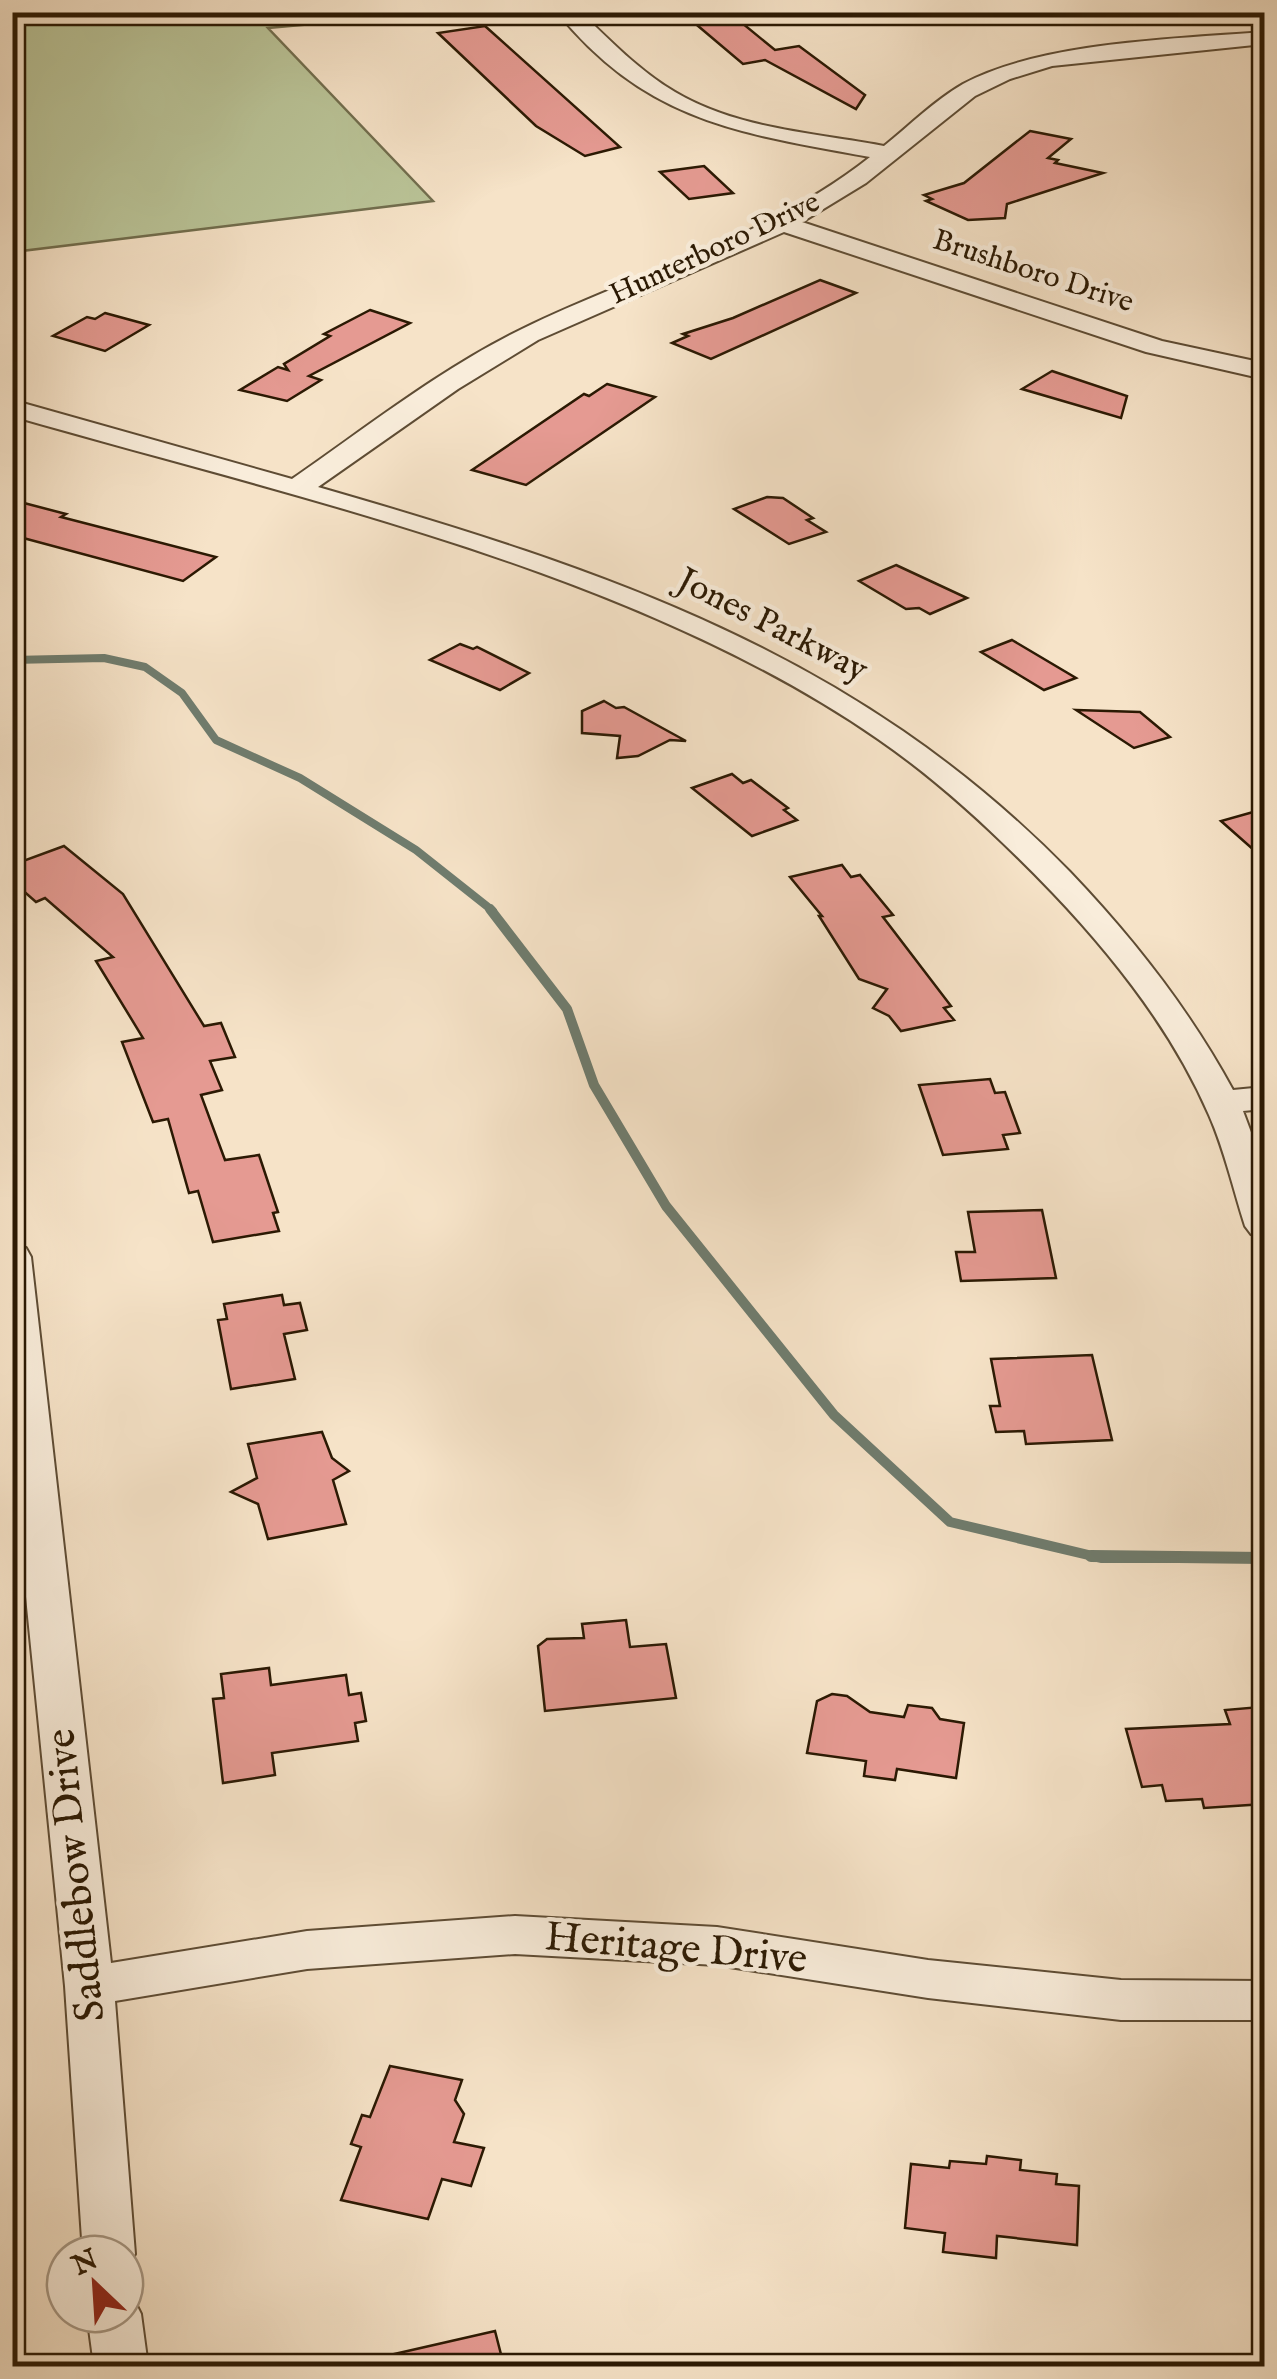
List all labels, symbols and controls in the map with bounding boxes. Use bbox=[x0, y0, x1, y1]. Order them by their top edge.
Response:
street label: Hunterboro Drive bbox=[604, 184, 826, 314]
street label: Brushboro Drive bbox=[928, 222, 1138, 322]
street label: Jones Parkway bbox=[666, 557, 876, 694]
street label: Saddlebow Drive bbox=[35, 1726, 119, 2024]
street label: Heritage Drive bbox=[543, 1911, 809, 1987]
north arrow bbox=[45, 2234, 145, 2334]
text: N bbox=[66, 2243, 104, 2285]

